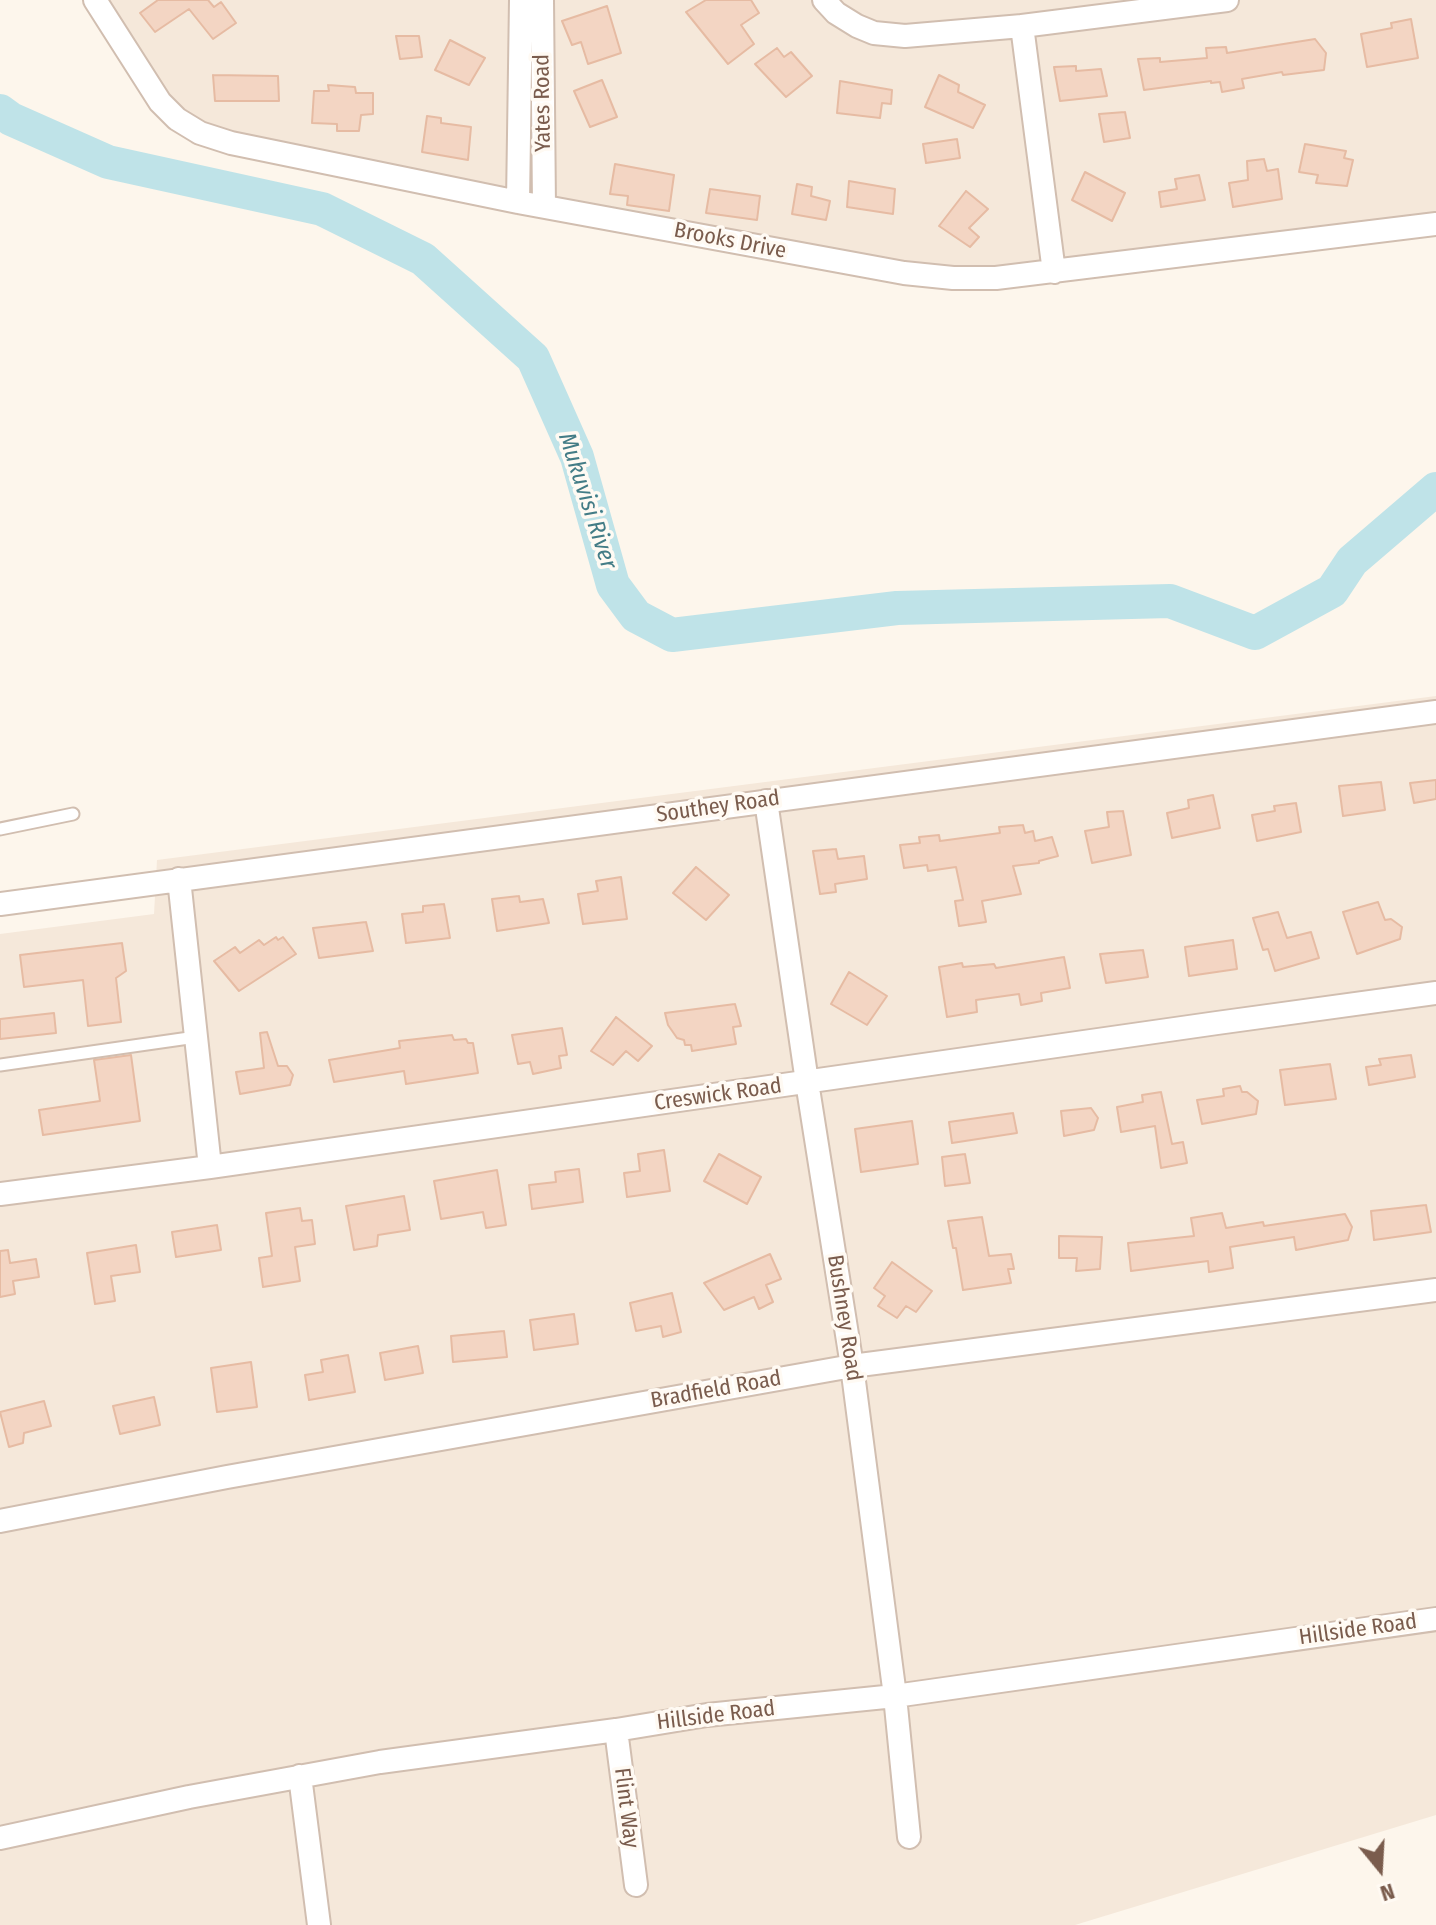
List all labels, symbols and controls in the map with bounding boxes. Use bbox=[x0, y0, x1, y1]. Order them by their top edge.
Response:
street label: Yates Road bbox=[529, 54, 557, 152]
street label: Brooks Drive bbox=[672, 217, 788, 265]
water label: Mukuvisi River bbox=[551, 429, 623, 573]
street label: Southey Road bbox=[655, 785, 781, 829]
street label: Creswick Road bbox=[653, 1073, 783, 1117]
street label: Bushney Road bbox=[821, 1253, 867, 1383]
street label: Bradfield Road bbox=[649, 1366, 783, 1414]
street label: Hillside Road bbox=[1297, 1609, 1419, 1651]
street label: Hillside Road bbox=[655, 1696, 777, 1736]
street label: Flint Way bbox=[608, 1766, 644, 1850]
north arrow bbox=[1340, 1829, 1420, 1909]
text: N bbox=[1377, 1877, 1398, 1907]

